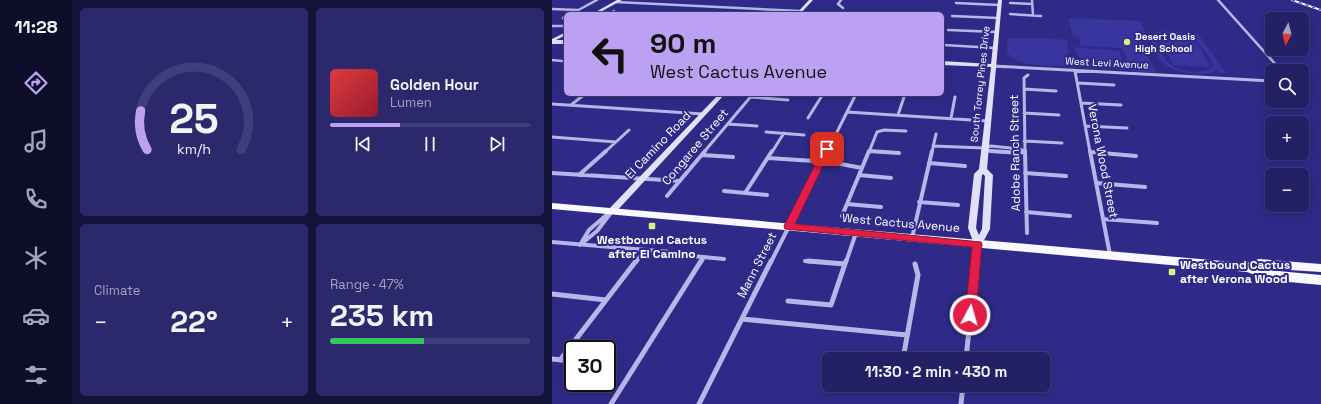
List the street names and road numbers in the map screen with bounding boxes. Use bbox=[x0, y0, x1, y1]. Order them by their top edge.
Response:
street label: South Torrey Pines Drive bbox=[967, 25, 993, 143]
street label: West Levi Avenue bbox=[1065, 54, 1149, 72]
street label: Adobe Ranch Street bbox=[1006, 95, 1024, 211]
street label: Verona Wood Street bbox=[1084, 103, 1122, 219]
street label: Congaree Street bbox=[658, 105, 732, 189]
street label: El Camino Road bbox=[622, 108, 694, 182]
street label: West Cactus Avenue bbox=[841, 210, 961, 236]
street label: Mann Street bbox=[734, 229, 780, 301]

